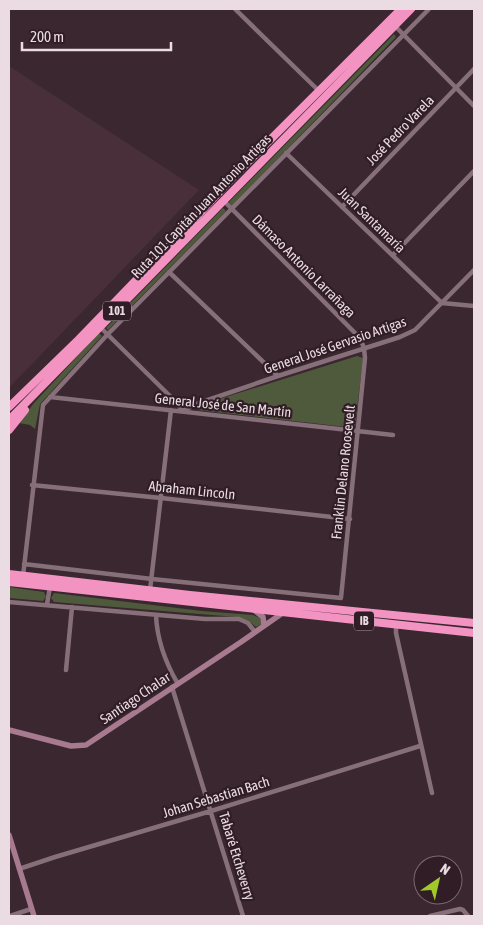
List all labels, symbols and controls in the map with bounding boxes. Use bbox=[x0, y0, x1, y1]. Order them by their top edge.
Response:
scale bar bbox=[22, 20, 171, 52]
text: 200 m bbox=[30, 28, 64, 45]
street label: José Pedro Varela bbox=[363, 92, 437, 168]
street label: Ruta 101 Capitán Juan Antonio Artigas bbox=[128, 131, 274, 281]
street label: Juan Santamaría bbox=[335, 184, 409, 256]
street label: Dámaso Antonio Larrañaga bbox=[249, 211, 359, 321]
road number: 101 bbox=[103, 302, 131, 321]
street label: General José Gervasio Artigas bbox=[262, 313, 408, 377]
street label: General José de San Martín bbox=[154, 390, 292, 420]
street label: Franklin Delano Roosevelt bbox=[328, 404, 358, 540]
street label: Abraham Lincoln bbox=[148, 478, 236, 502]
road number: IB bbox=[354, 612, 374, 630]
street label: Santiago Chalar bbox=[97, 668, 174, 727]
street label: Johan Sebastian Bach bbox=[161, 773, 271, 821]
street label: Tabaré Etcheverry bbox=[216, 810, 258, 902]
north arrow bbox=[413, 855, 463, 905]
text: N bbox=[437, 860, 453, 878]

